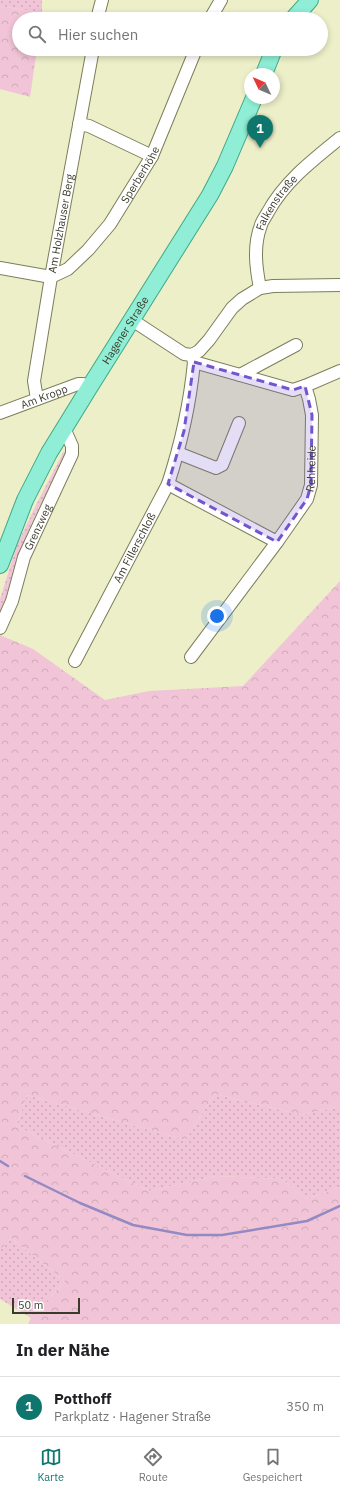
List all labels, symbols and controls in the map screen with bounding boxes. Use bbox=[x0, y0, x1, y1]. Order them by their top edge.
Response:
search box bbox=[12, 12, 328, 56]
icon: search bbox=[26, 23, 48, 45]
text: Hier suchen bbox=[58, 25, 138, 44]
north arrow bbox=[244, 68, 280, 104]
pin: 1 bbox=[247, 115, 273, 148]
street label: Sperberhöhe bbox=[118, 144, 162, 206]
street label: Falkenstraße bbox=[253, 172, 300, 232]
street label: Am Holzhauser Berg bbox=[45, 173, 77, 274]
street label: Hagener Straße bbox=[99, 294, 152, 367]
street label: Am Kropp bbox=[19, 382, 70, 412]
street label: Rehheide bbox=[302, 445, 319, 494]
street label: Grenzweg bbox=[21, 502, 55, 553]
street label: Am Fillerschloß bbox=[110, 510, 159, 585]
your location bbox=[207, 606, 227, 626]
scale bar bbox=[12, 1296, 80, 1315]
text: 50 m bbox=[18, 1298, 43, 1312]
text: In der Nähe bbox=[16, 1339, 110, 1361]
text: Potthoff bbox=[54, 1389, 112, 1408]
text: 1 bbox=[25, 1398, 33, 1415]
text: 350 m bbox=[286, 1398, 324, 1415]
text: Parkplatz · Hagener Straße bbox=[54, 1408, 211, 1425]
tab: Karte bbox=[37, 1446, 64, 1484]
tab: Route bbox=[139, 1446, 168, 1484]
tab: Gespeichert bbox=[243, 1446, 303, 1484]

